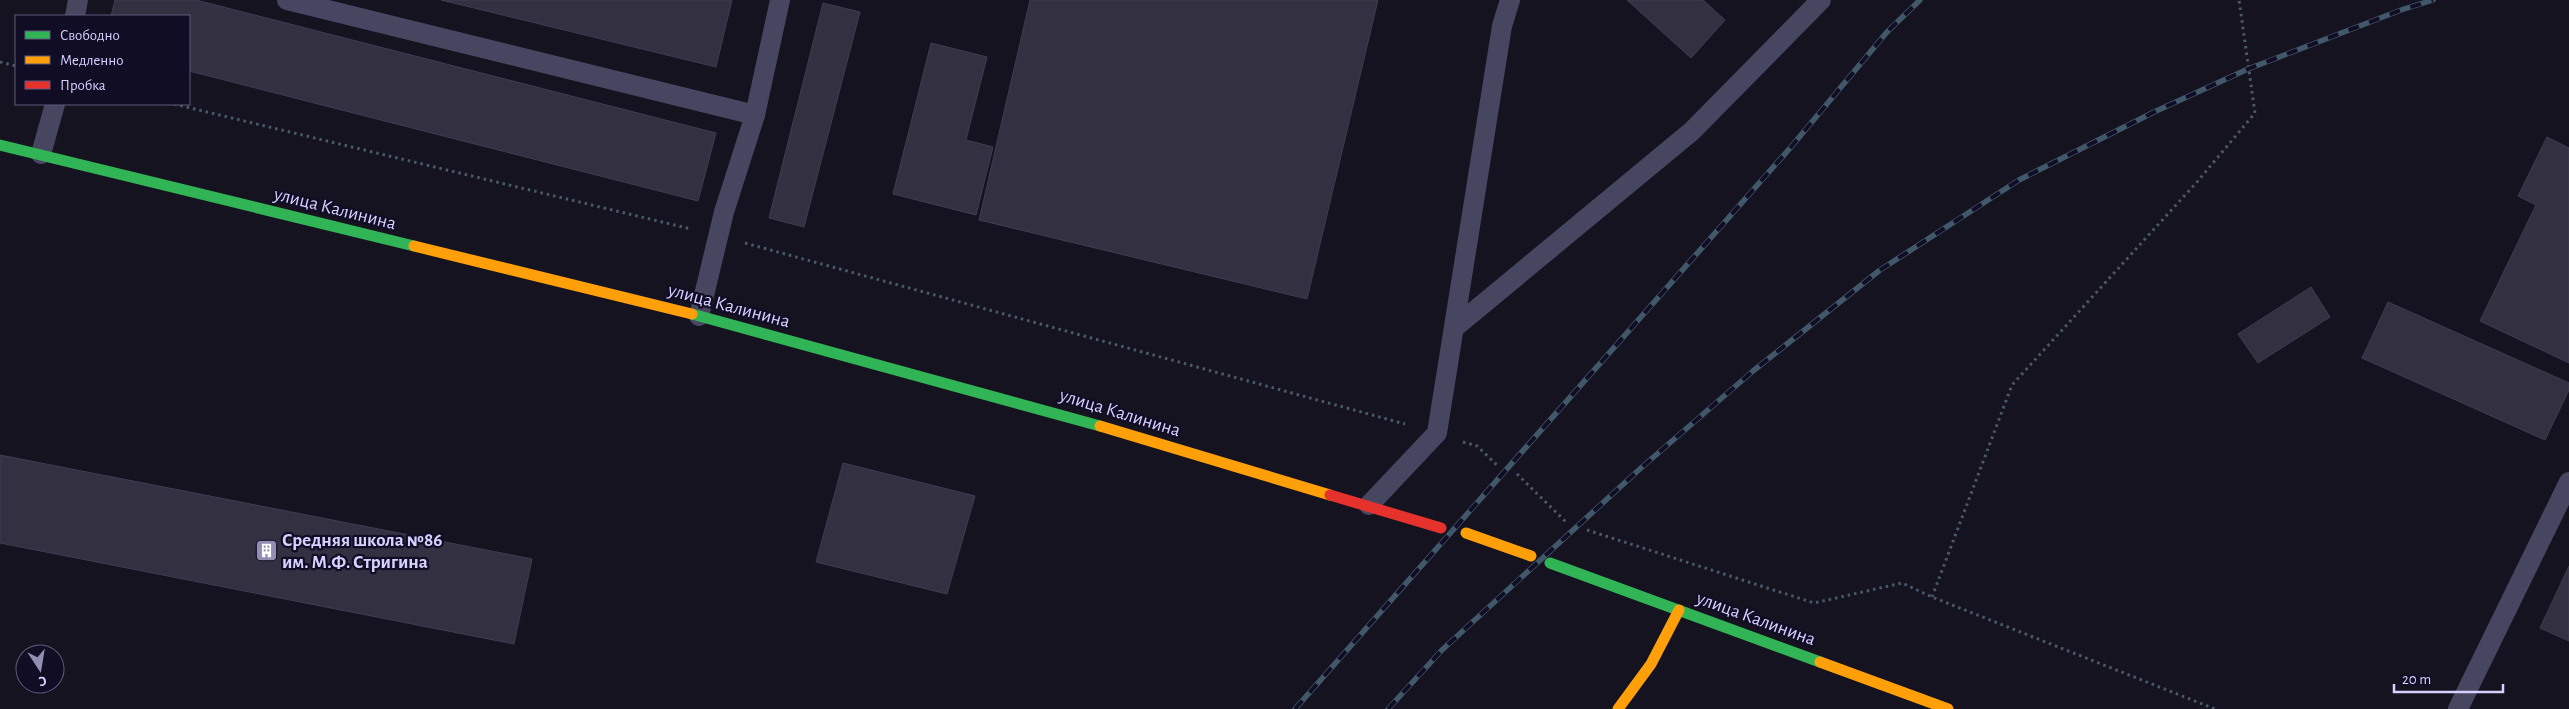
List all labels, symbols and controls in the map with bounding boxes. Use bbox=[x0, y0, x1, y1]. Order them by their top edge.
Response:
legend bbox=[15, 15, 190, 105]
text: Свободно bbox=[60, 28, 120, 43]
text: Медленно bbox=[60, 53, 124, 68]
text: Пробка bbox=[60, 78, 106, 93]
street label: улица Калинина bbox=[271, 184, 398, 233]
street label: улица Калинина bbox=[665, 280, 792, 331]
street label: улица Калинина bbox=[1056, 385, 1183, 440]
place label: Средняя школа №86 им. М.Ф. Стригина bbox=[282, 531, 442, 572]
building icon: Средняя школа №86 им. М.Ф. Стригина bbox=[254, 539, 278, 563]
street label: улица Калинина bbox=[1693, 588, 1818, 649]
north arrow bbox=[15, 644, 65, 694]
scale bar bbox=[2394, 662, 2503, 694]
text: 20 m bbox=[2402, 672, 2431, 687]
text: С bbox=[37, 673, 48, 688]

